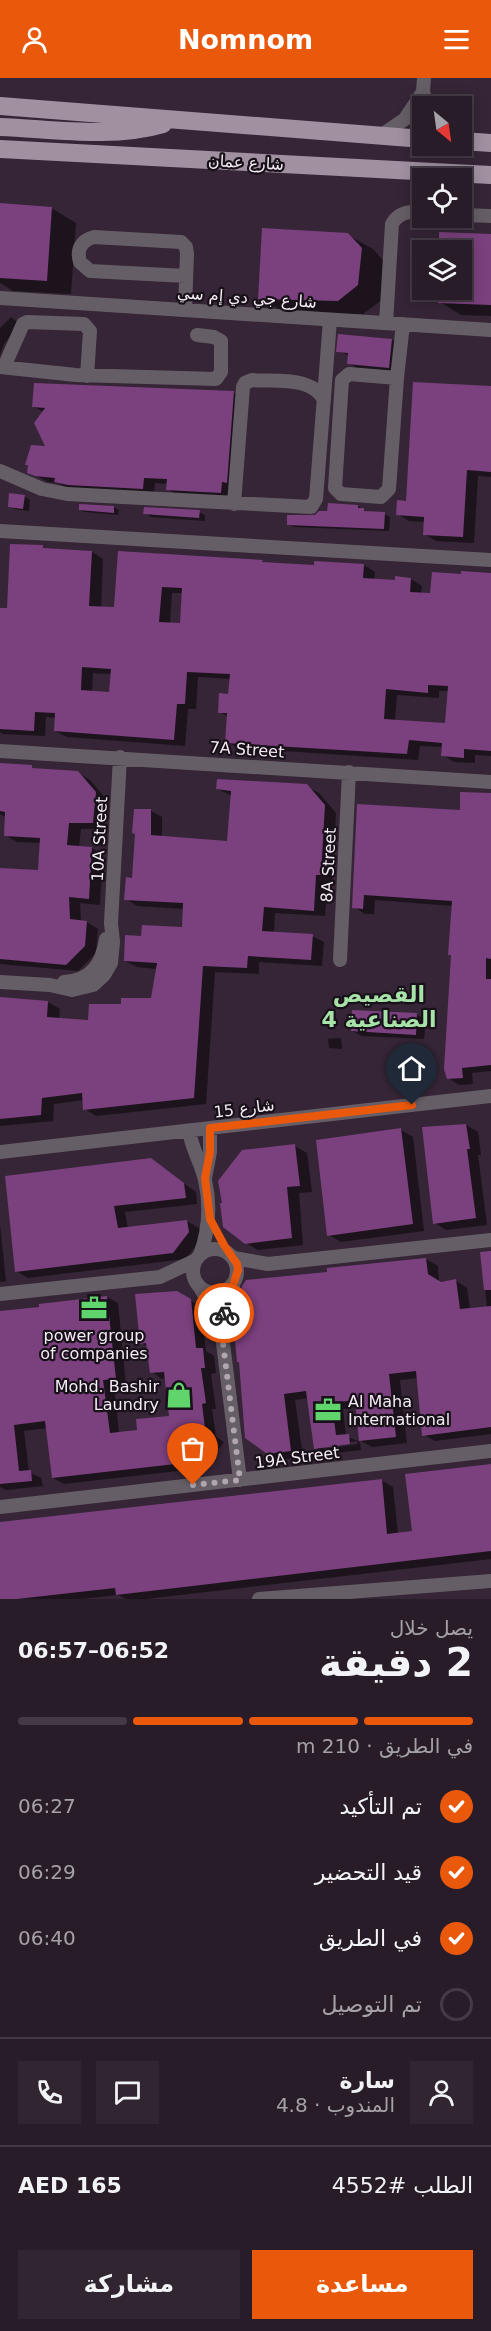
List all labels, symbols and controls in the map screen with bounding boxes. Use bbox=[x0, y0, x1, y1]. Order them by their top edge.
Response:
icon: person bbox=[18, 23, 51, 56]
icon: menu bbox=[440, 23, 473, 56]
text: Nomnom bbox=[178, 24, 313, 55]
north arrow bbox=[412, 96, 472, 156]
map controls bbox=[412, 96, 472, 300]
street label: شارع عمان bbox=[207, 151, 284, 175]
button: locate bbox=[412, 168, 472, 228]
button: layers bbox=[412, 240, 472, 300]
street label: شارع جي دي إم سي bbox=[176, 283, 317, 313]
street label: 7A Street bbox=[209, 737, 285, 762]
street label: 10A Street bbox=[88, 796, 111, 882]
street label: 8A Street bbox=[317, 827, 340, 903]
district label: القصيص الصناعية 4 bbox=[321, 982, 437, 1032]
pin bbox=[386, 1043, 437, 1105]
icon: home bbox=[395, 1052, 428, 1085]
street label: شارع 15 bbox=[213, 1095, 276, 1123]
courier bbox=[194, 1283, 254, 1343]
office icon: power group of companies bbox=[79, 1293, 109, 1323]
icon: bike bbox=[208, 1297, 241, 1330]
place label: power group of companies bbox=[40, 1326, 148, 1363]
place label: Mohd. Bashir Laundry bbox=[55, 1377, 159, 1414]
shop icon: Mohd. Bashir Laundry bbox=[164, 1380, 194, 1410]
place label: Al Maha International bbox=[348, 1392, 450, 1429]
office icon: Al Maha International bbox=[313, 1395, 343, 1425]
pin bbox=[167, 1423, 218, 1485]
icon: bag bbox=[176, 1432, 209, 1465]
street label: 19A Street bbox=[254, 1443, 340, 1472]
text: يصل خلال bbox=[390, 1616, 473, 1640]
text: 06:52–06:57 bbox=[18, 1638, 169, 1663]
text: 2 دقيقة bbox=[319, 1640, 473, 1685]
text: في الطريق · 210 m bbox=[296, 1734, 473, 1758]
icon: check bbox=[440, 1790, 473, 1823]
text: 06:27 bbox=[18, 1794, 76, 1818]
text: تم التأكيد bbox=[339, 1794, 422, 1819]
icon: check bbox=[440, 1856, 473, 1889]
text: 06:29 bbox=[18, 1860, 76, 1884]
text: قيد التحضير bbox=[315, 1860, 422, 1885]
icon: check bbox=[440, 1922, 473, 1955]
text: 06:40 bbox=[18, 1926, 76, 1950]
text: في الطريق bbox=[319, 1926, 422, 1951]
text: تم التوصيل bbox=[321, 1992, 422, 2017]
button: phone bbox=[18, 2061, 81, 2124]
button: chat bbox=[96, 2061, 159, 2124]
button: person bbox=[410, 2061, 473, 2124]
text: سارة bbox=[339, 2068, 395, 2093]
text: المندوب · 4.8 bbox=[276, 2093, 395, 2117]
text: AED 165 bbox=[18, 2173, 122, 2198]
text: الطلب #4552 bbox=[332, 2173, 473, 2198]
button: مشاركة bbox=[18, 2250, 240, 2319]
button: مساعدة bbox=[252, 2250, 473, 2319]

